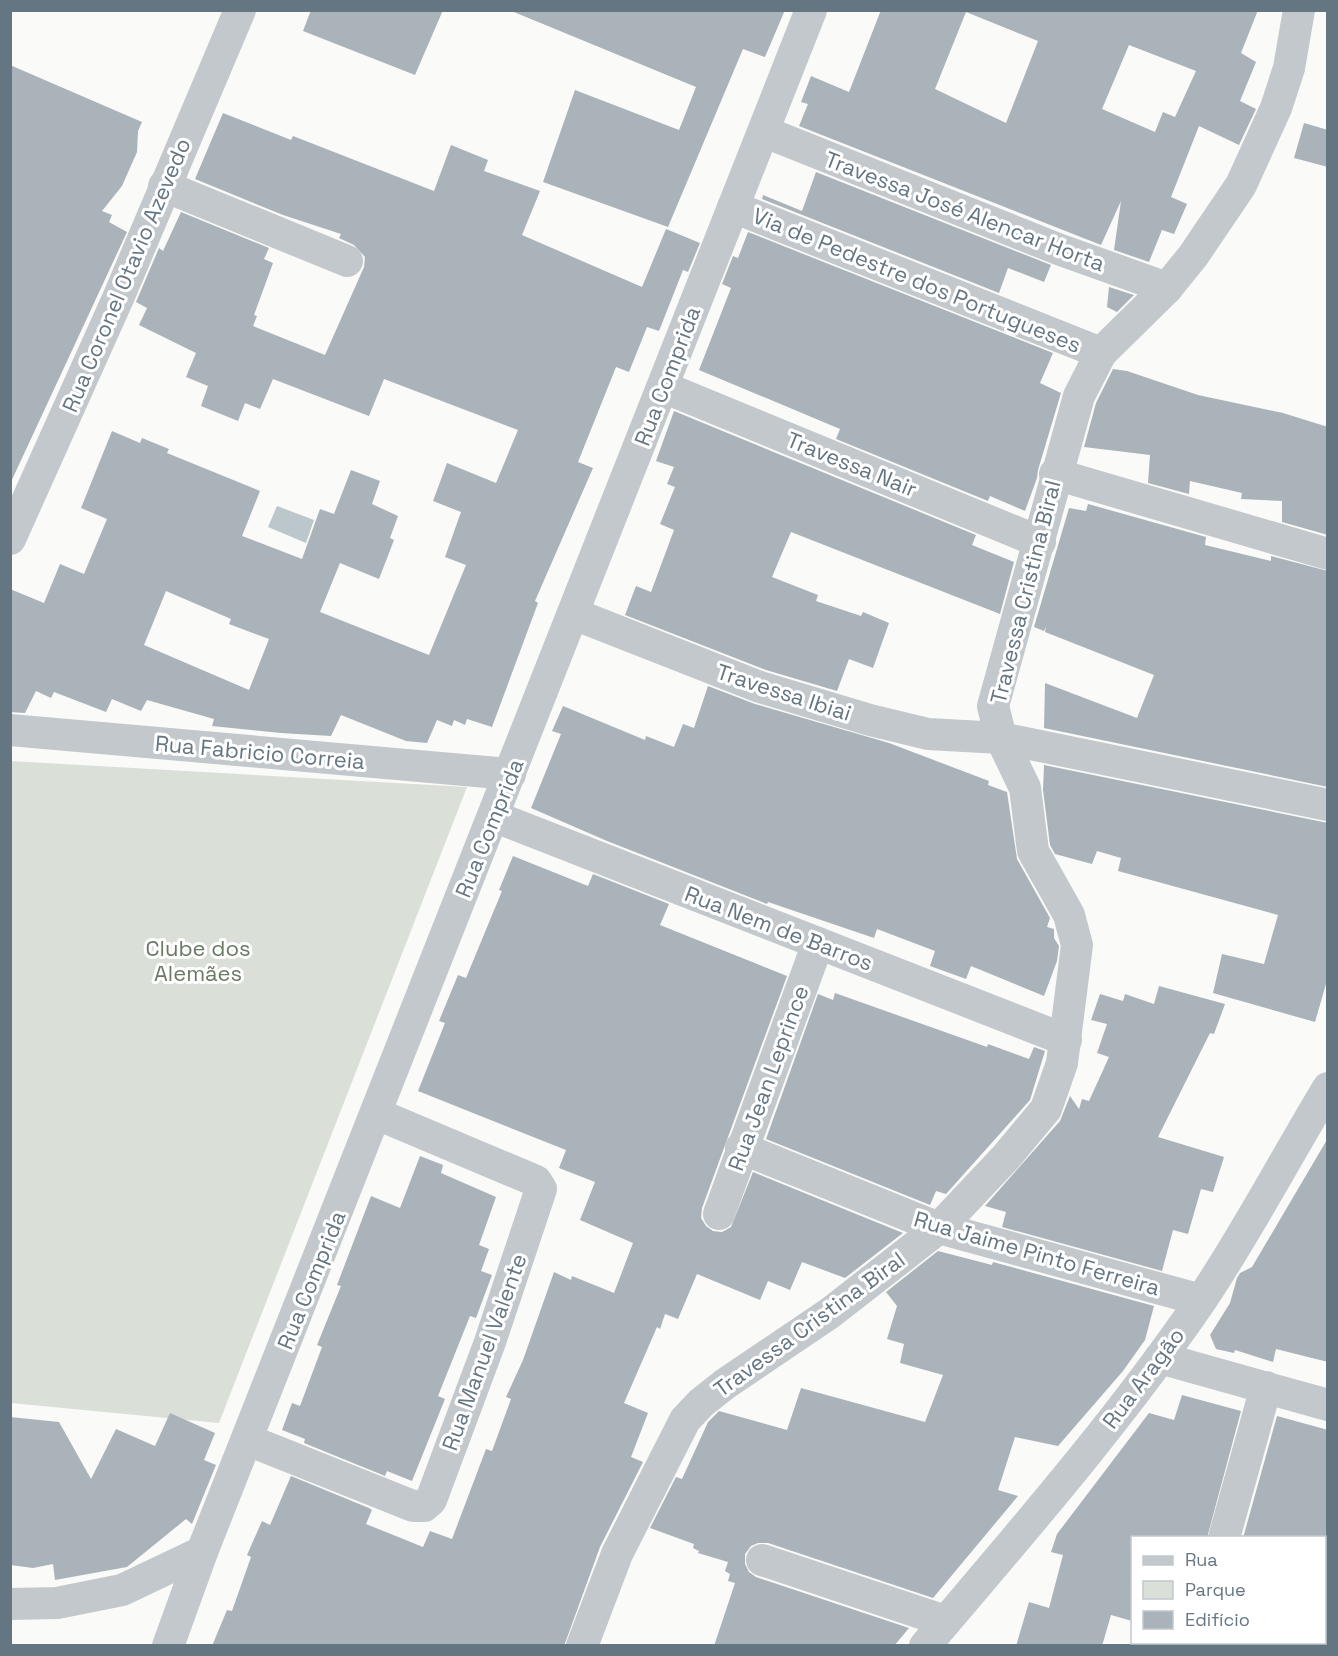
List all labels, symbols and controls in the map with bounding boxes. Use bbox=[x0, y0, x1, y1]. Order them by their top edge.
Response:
street label: Rua Coronel Otavio Azevedo bbox=[55, 134, 197, 416]
street label: Travessa José Alencar Horta bbox=[821, 145, 1109, 278]
street label: Via de Pedestre dos Portugueses bbox=[749, 201, 1085, 359]
street label: Rua Comprida bbox=[628, 302, 707, 450]
street label: Travessa Nair bbox=[783, 425, 921, 503]
street label: Travessa Cristina Biral bbox=[984, 477, 1066, 707]
street label: Travessa Ibiai bbox=[713, 657, 855, 727]
street label: Rua Fabricio Correia bbox=[154, 729, 366, 775]
street label: Rua Comprida bbox=[448, 754, 530, 901]
street label: Rua Nem de Barros bbox=[681, 879, 877, 977]
park label: Clube dos Alemães bbox=[145, 934, 251, 987]
street label: Rua Jean Leprince bbox=[721, 981, 815, 1175]
street label: Rua Jaime Pinto Ferreira bbox=[911, 1204, 1164, 1302]
street label: Rua Comprida bbox=[270, 1206, 352, 1353]
street label: Travessa Cristina Biral bbox=[708, 1245, 910, 1403]
street label: Rua Manuel Valente bbox=[435, 1250, 533, 1454]
street label: Rua Aragão bbox=[1096, 1322, 1190, 1434]
legend bbox=[1131, 1536, 1326, 1644]
text: Rua bbox=[1185, 1548, 1218, 1571]
text: Parque bbox=[1185, 1578, 1246, 1601]
text: Edifício bbox=[1185, 1608, 1250, 1631]

